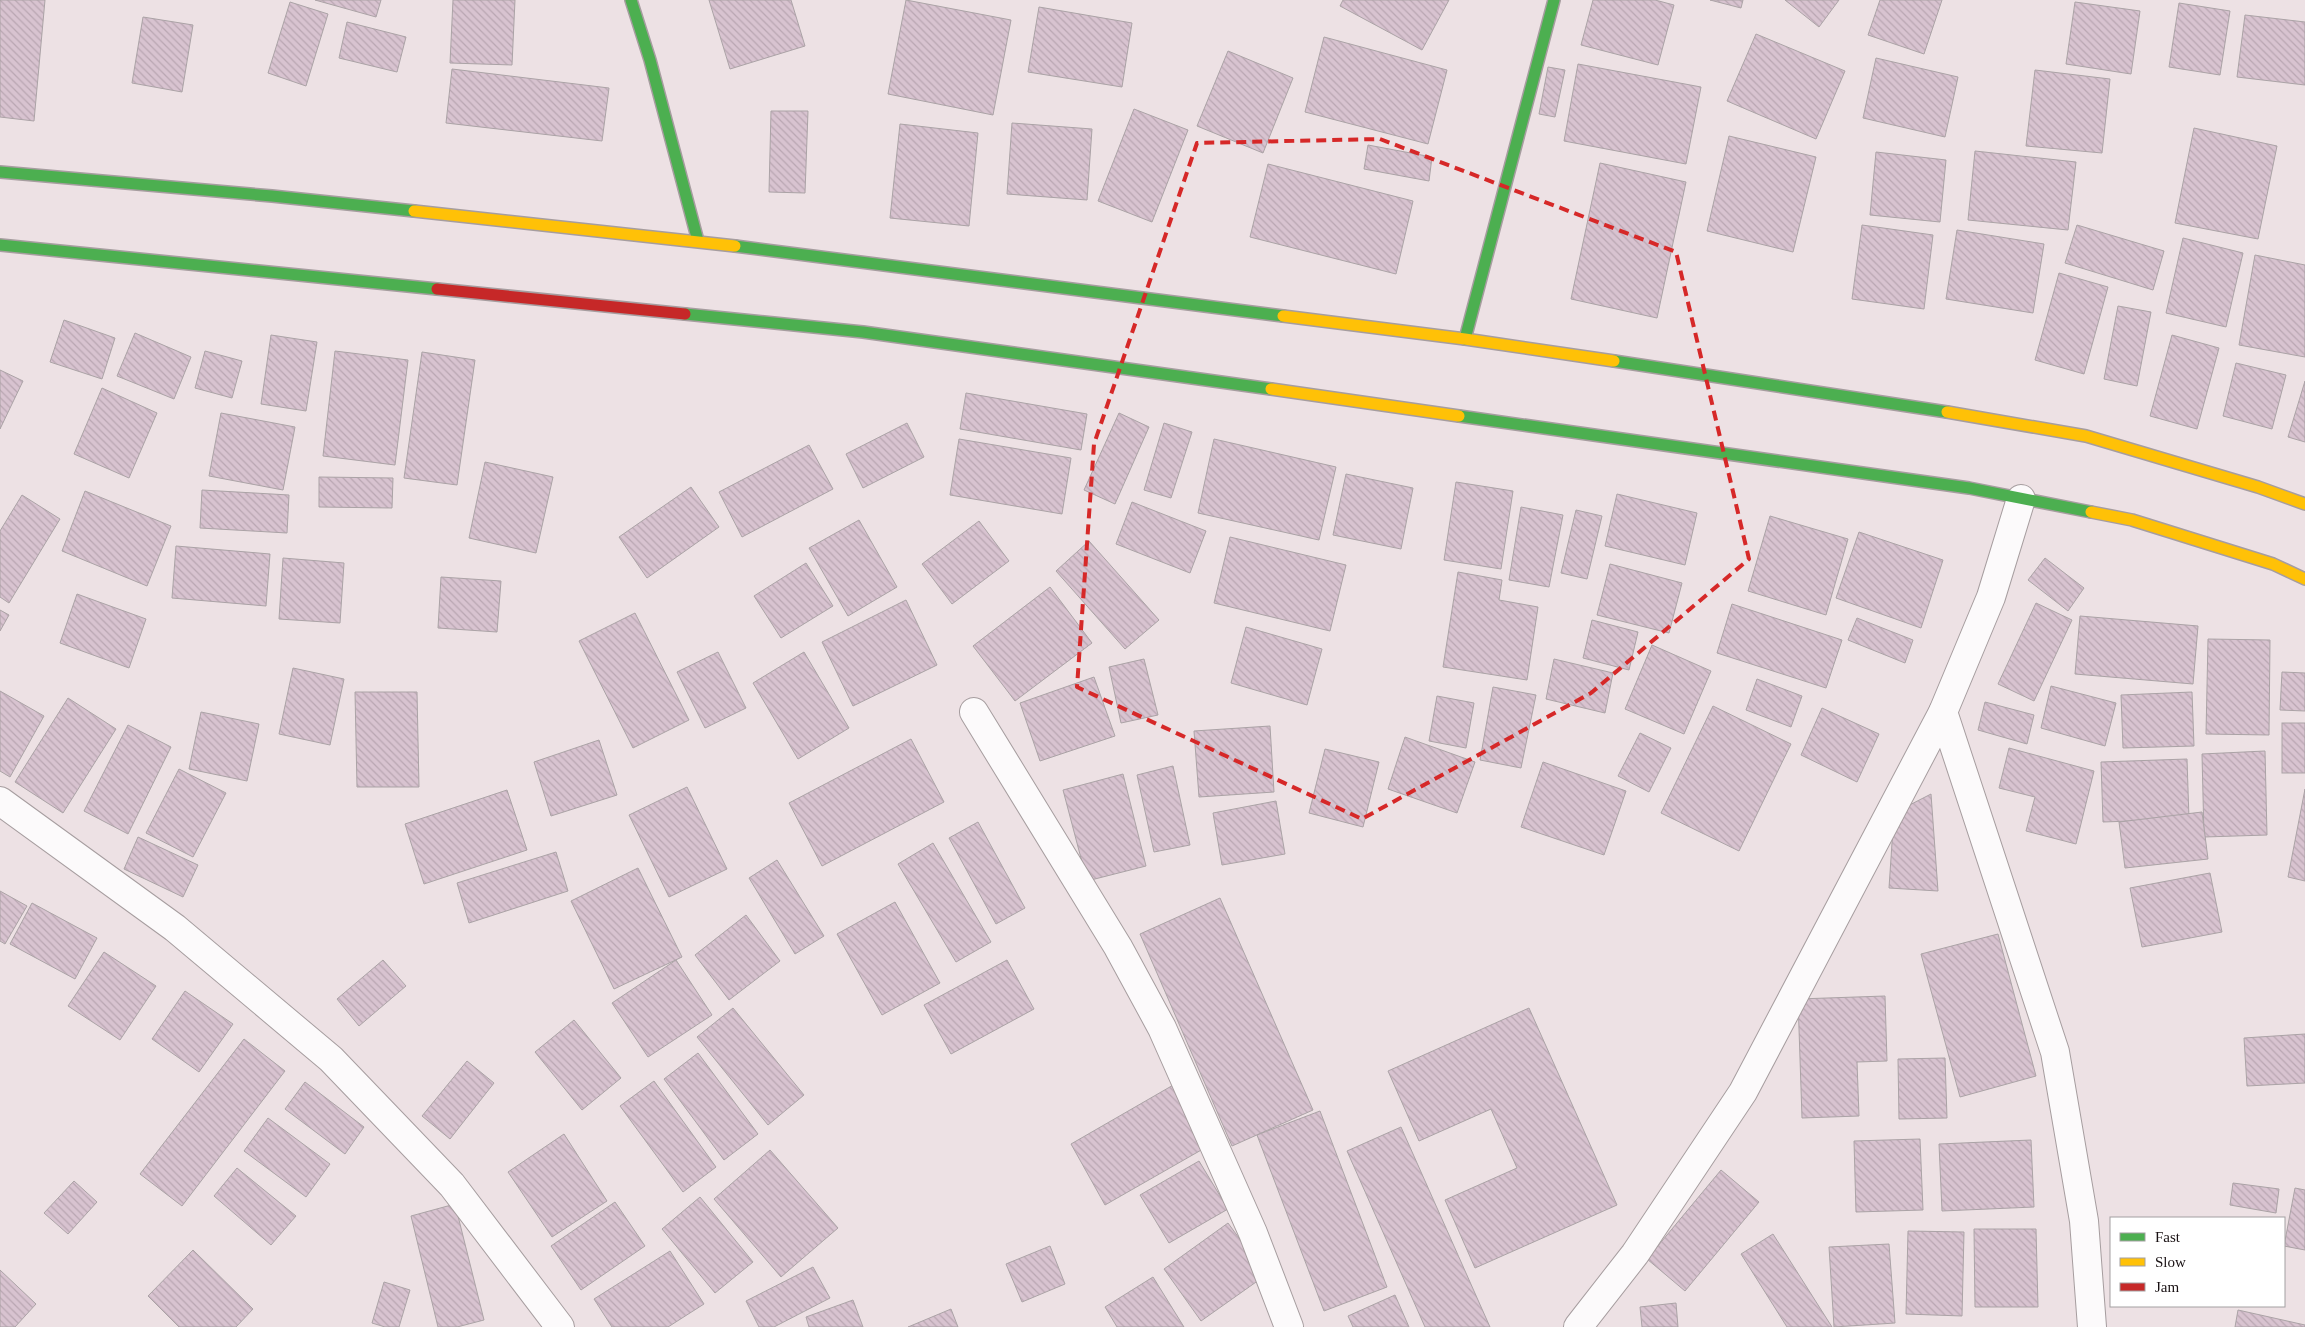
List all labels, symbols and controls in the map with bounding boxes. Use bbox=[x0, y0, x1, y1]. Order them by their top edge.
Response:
legend bbox=[2110, 1217, 2285, 1307]
text: Fast bbox=[2155, 1229, 2181, 1245]
text: Slow bbox=[2155, 1254, 2186, 1270]
text: Jam bbox=[2155, 1279, 2179, 1295]

